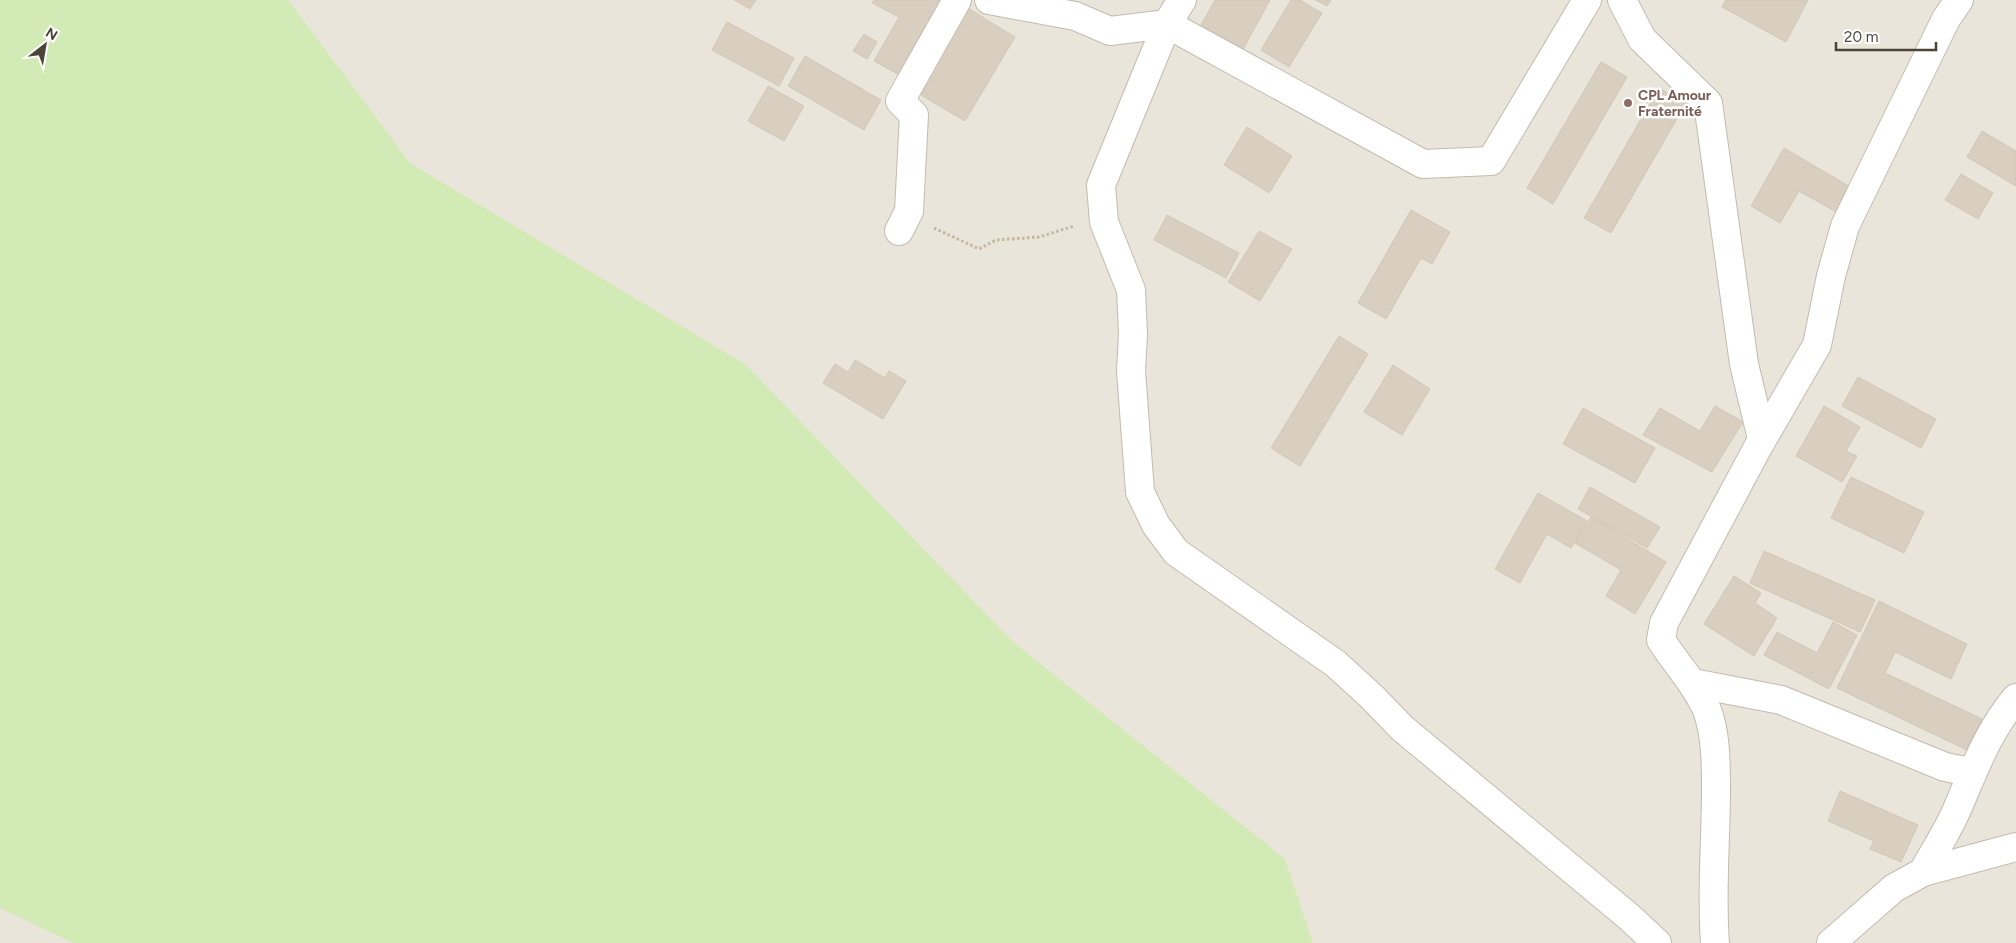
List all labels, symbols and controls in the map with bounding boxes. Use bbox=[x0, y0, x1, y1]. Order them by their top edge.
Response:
north arrow bbox=[20, 20, 70, 70]
scale bar bbox=[1836, 20, 1936, 52]
text: N bbox=[42, 24, 60, 44]
text: 20 m bbox=[1844, 28, 1878, 46]
place label: CPL Amour Fraternité bbox=[1638, 87, 1712, 120]
marker: CPL Amour Fraternité bbox=[1622, 97, 1634, 109]

